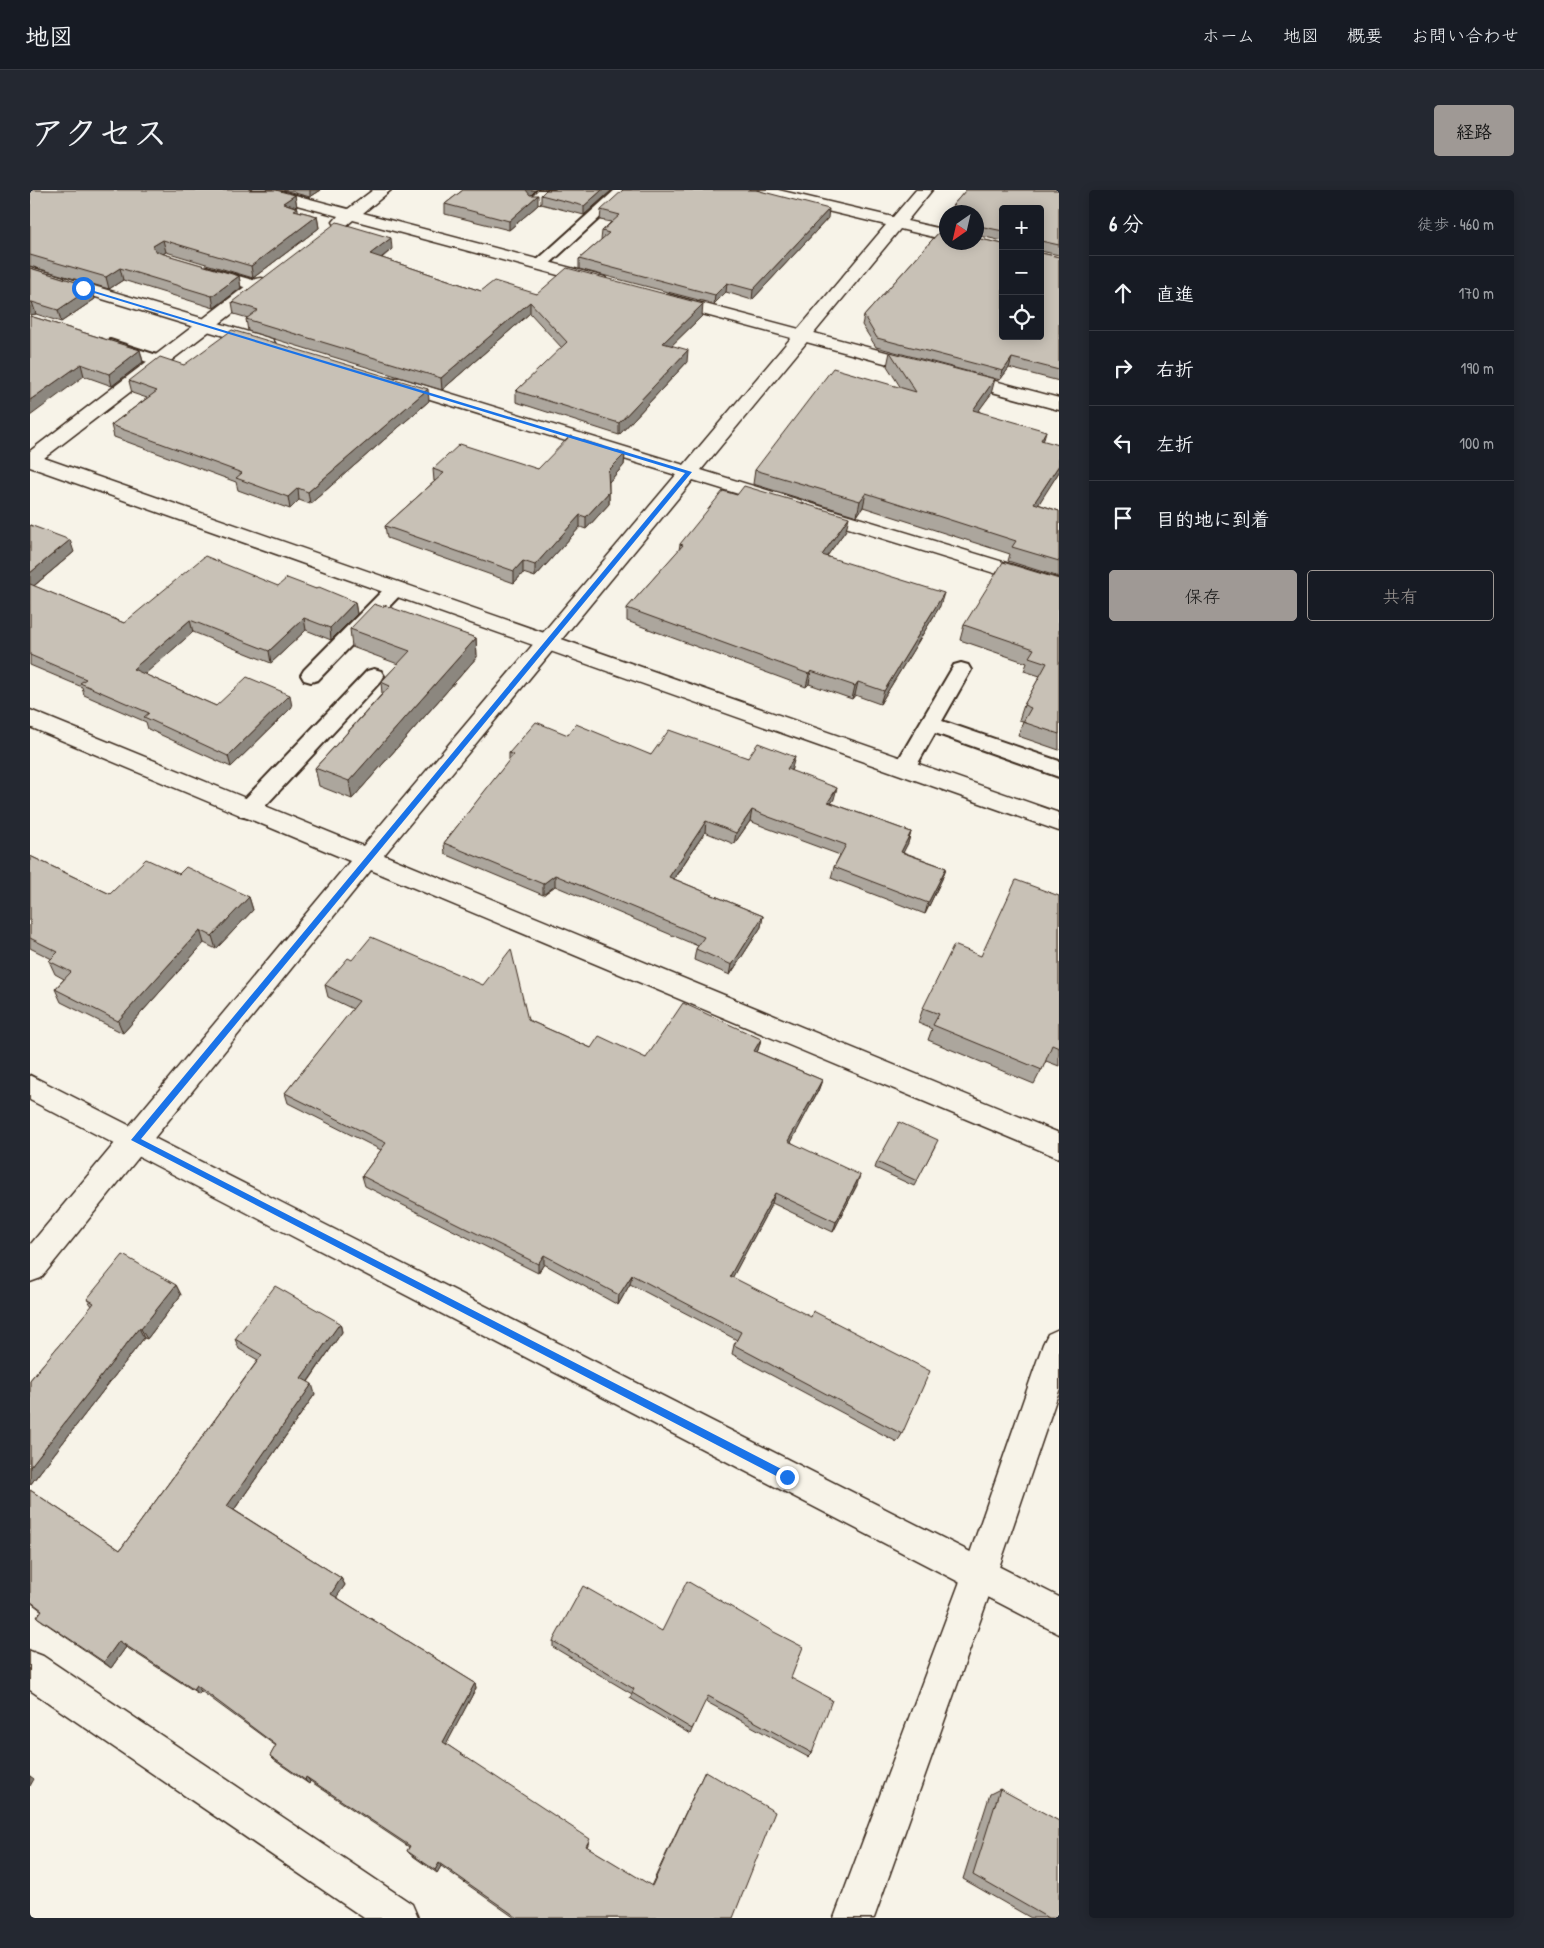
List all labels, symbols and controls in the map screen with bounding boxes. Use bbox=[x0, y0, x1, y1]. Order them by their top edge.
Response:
text: 地図 bbox=[25, 20, 73, 52]
text: ホーム bbox=[1202, 23, 1255, 48]
text: 地図 bbox=[1283, 23, 1319, 48]
text: 概要 bbox=[1347, 23, 1383, 48]
text: お問い合わせ bbox=[1411, 23, 1519, 48]
button: 経路 bbox=[1434, 105, 1514, 156]
text: アクセス bbox=[30, 109, 168, 156]
north arrow bbox=[939, 205, 984, 250]
map controls bbox=[999, 205, 1044, 340]
button: + bbox=[999, 205, 1044, 250]
text: 6 分 bbox=[1109, 209, 1143, 238]
text: 徒歩 · 460 m bbox=[1417, 213, 1494, 235]
button: − bbox=[999, 250, 1044, 295]
route start bbox=[72, 277, 95, 300]
icon: ahead bbox=[1109, 279, 1137, 307]
text: 直進 bbox=[1156, 281, 1194, 307]
text: 170 m bbox=[1459, 282, 1494, 304]
button: locate bbox=[999, 295, 1044, 340]
icon: right bbox=[1109, 354, 1137, 382]
text: 右折 bbox=[1156, 356, 1194, 382]
text: 190 m bbox=[1461, 357, 1494, 379]
icon: left bbox=[1109, 429, 1137, 457]
text: 左折 bbox=[1156, 431, 1194, 457]
text: 100 m bbox=[1459, 432, 1494, 454]
icon: arrive bbox=[1109, 504, 1137, 532]
text: 目的地に到着 bbox=[1156, 506, 1270, 532]
button: 保存 bbox=[1109, 570, 1297, 621]
button: 共有 bbox=[1307, 570, 1494, 621]
route end bbox=[776, 1466, 799, 1489]

